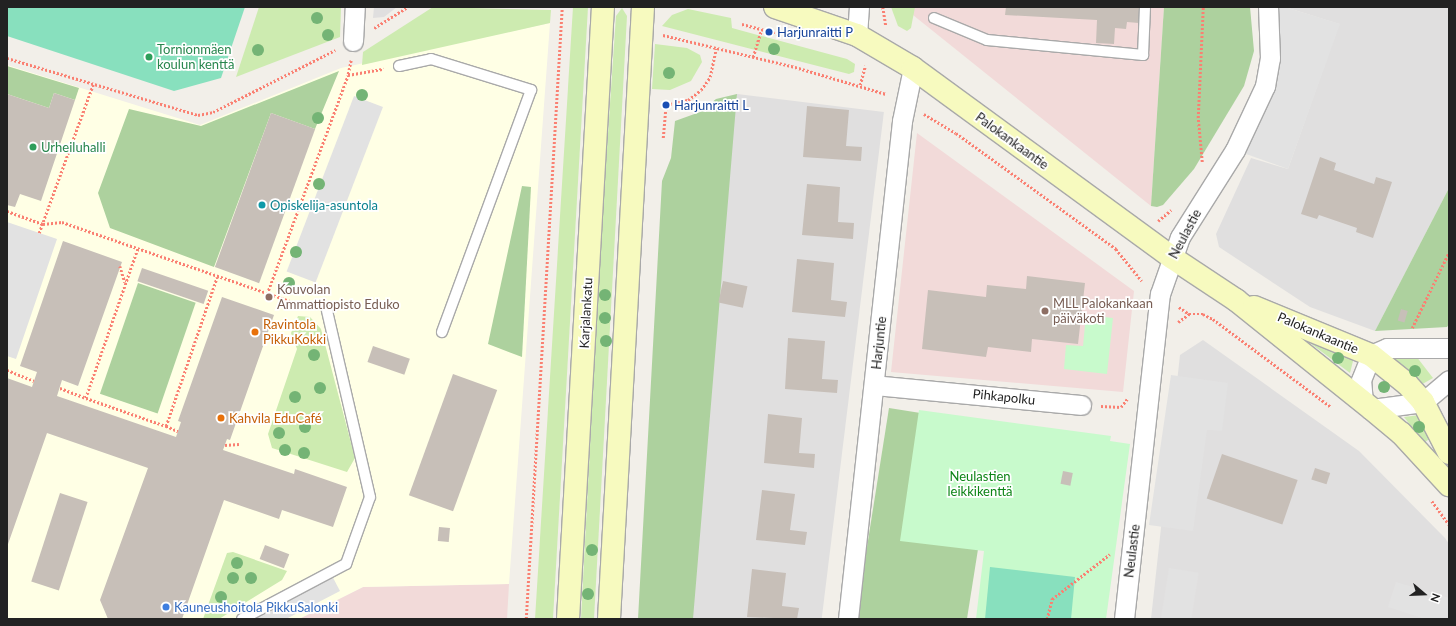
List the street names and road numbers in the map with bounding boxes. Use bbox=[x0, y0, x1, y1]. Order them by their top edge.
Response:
street label: Palokankaantie bbox=[972, 109, 1052, 173]
street label: Neulastie bbox=[1165, 207, 1205, 261]
street label: Karjalankatu bbox=[576, 277, 596, 349]
street label: Palokankaantie bbox=[1275, 309, 1361, 357]
street label: Harjuntie bbox=[868, 316, 890, 370]
street label: Pihkapolku bbox=[972, 386, 1036, 408]
street label: Neulastie bbox=[1121, 523, 1143, 579]

